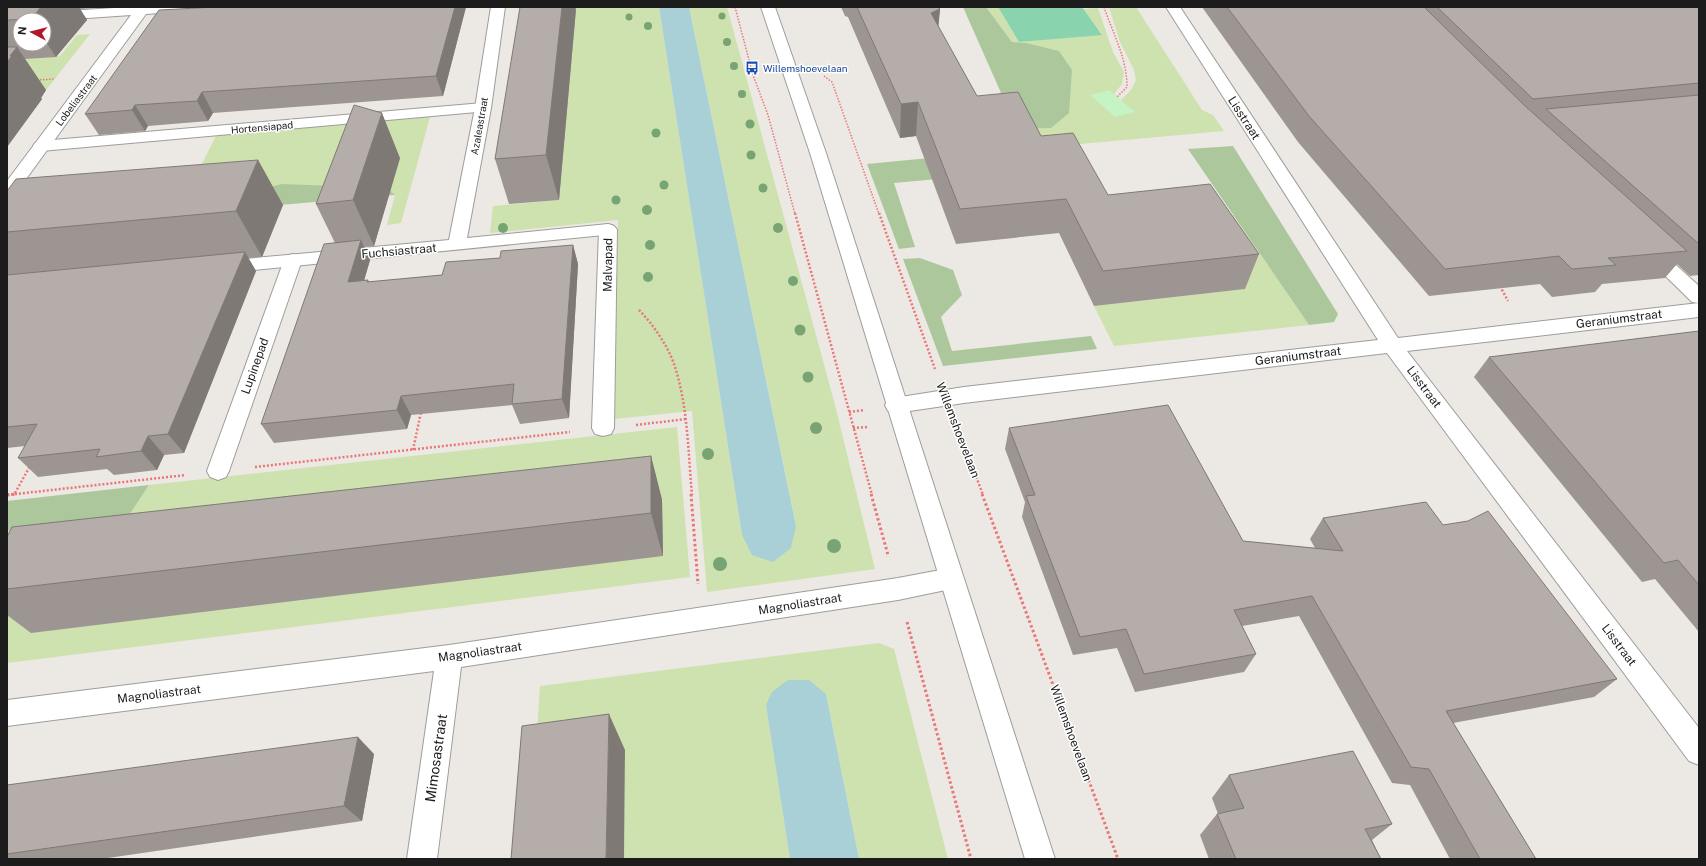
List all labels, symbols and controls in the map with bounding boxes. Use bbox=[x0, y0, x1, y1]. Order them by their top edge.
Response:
north arrow bbox=[12, 12, 52, 52]
text: N bbox=[16, 26, 29, 36]
bus stop icon: Willemshoevelaan bbox=[744, 60, 760, 76]
place label: Willemshoevelaan bbox=[763, 62, 848, 74]
street label: Lobeliastraat bbox=[53, 72, 99, 128]
street label: Lisstraat bbox=[1225, 94, 1263, 143]
street label: Azaleastraat bbox=[468, 96, 490, 156]
street label: Hortensiapad bbox=[230, 118, 294, 136]
street label: Malvapad bbox=[601, 238, 615, 292]
street label: Fuchsiastraat bbox=[361, 241, 438, 261]
street label: Geraniumstraat bbox=[1575, 307, 1663, 331]
street label: Lupinepad bbox=[238, 336, 272, 396]
street label: Geraniumstraat bbox=[1254, 344, 1342, 368]
street label: Lisstraat bbox=[1404, 363, 1444, 411]
street label: Willemshoevelaan bbox=[933, 380, 983, 480]
street label: Magnoliastraat bbox=[757, 590, 843, 618]
street label: Lisstraat bbox=[1599, 621, 1639, 669]
street label: Magnoliastraat bbox=[437, 639, 523, 665]
street label: Magnoliastraat bbox=[116, 682, 202, 706]
street label: Willemshoevelaan bbox=[1047, 683, 1095, 783]
street label: Mimosastraat bbox=[422, 713, 450, 803]

